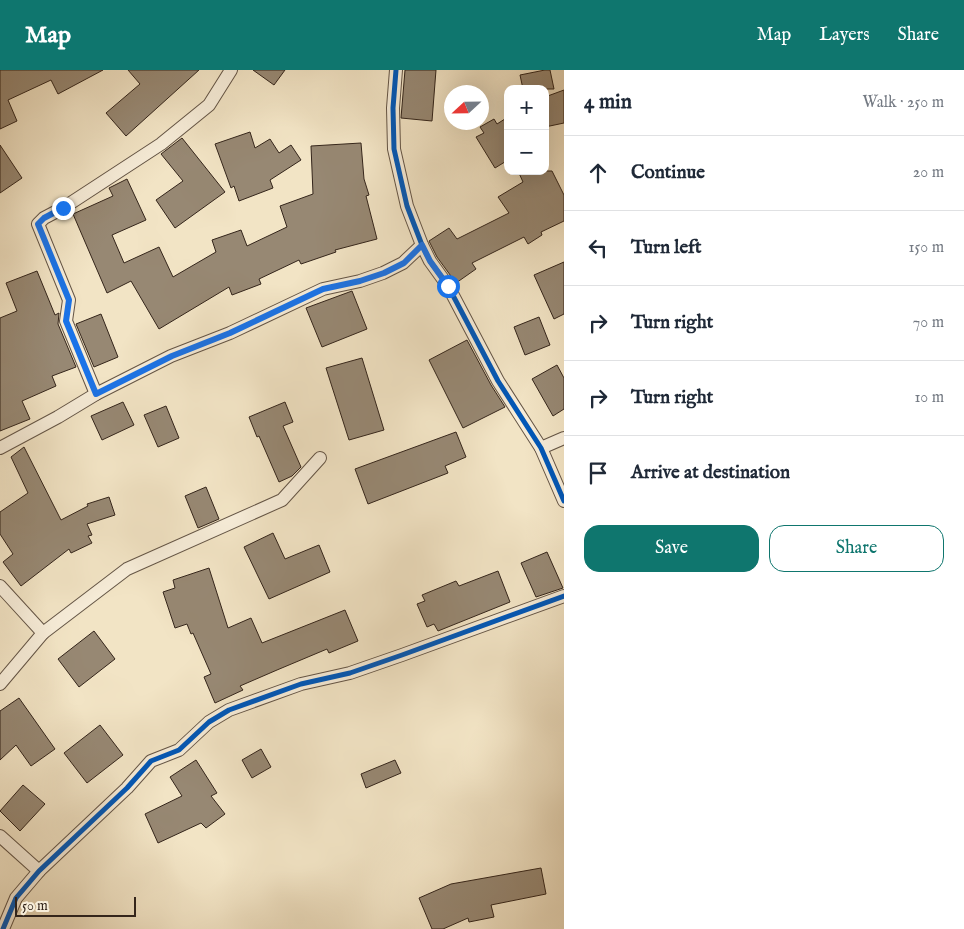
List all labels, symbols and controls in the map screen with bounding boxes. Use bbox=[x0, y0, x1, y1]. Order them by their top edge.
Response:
text: Map bbox=[25, 20, 71, 51]
text: Map bbox=[757, 24, 791, 47]
text: Layers bbox=[819, 24, 870, 47]
text: Share bbox=[898, 24, 939, 47]
north arrow bbox=[444, 85, 489, 130]
map controls bbox=[504, 85, 549, 175]
button: + bbox=[504, 85, 549, 130]
text: 4 min bbox=[584, 89, 632, 116]
text: Walk · 250 m bbox=[862, 93, 944, 113]
button: − bbox=[504, 130, 549, 175]
icon: ahead bbox=[584, 159, 612, 187]
text: Continue bbox=[631, 161, 705, 185]
text: 20 m bbox=[913, 163, 944, 183]
route end bbox=[52, 197, 75, 220]
icon: left bbox=[584, 234, 612, 262]
text: Turn left bbox=[631, 236, 702, 260]
text: 150 m bbox=[909, 238, 944, 258]
route start bbox=[437, 275, 460, 298]
icon: right bbox=[584, 309, 612, 337]
text: Turn right bbox=[631, 311, 713, 335]
text: 70 m bbox=[913, 313, 944, 333]
icon: right bbox=[584, 384, 612, 412]
text: Turn right bbox=[631, 386, 713, 410]
text: 10 m bbox=[914, 388, 944, 408]
icon: arrive bbox=[584, 459, 612, 487]
text: Arrive at destination bbox=[631, 461, 790, 485]
button: Save bbox=[584, 525, 759, 572]
button: Share bbox=[769, 525, 944, 572]
scale bar bbox=[15, 894, 136, 917]
text: 50 m bbox=[22, 897, 48, 915]

